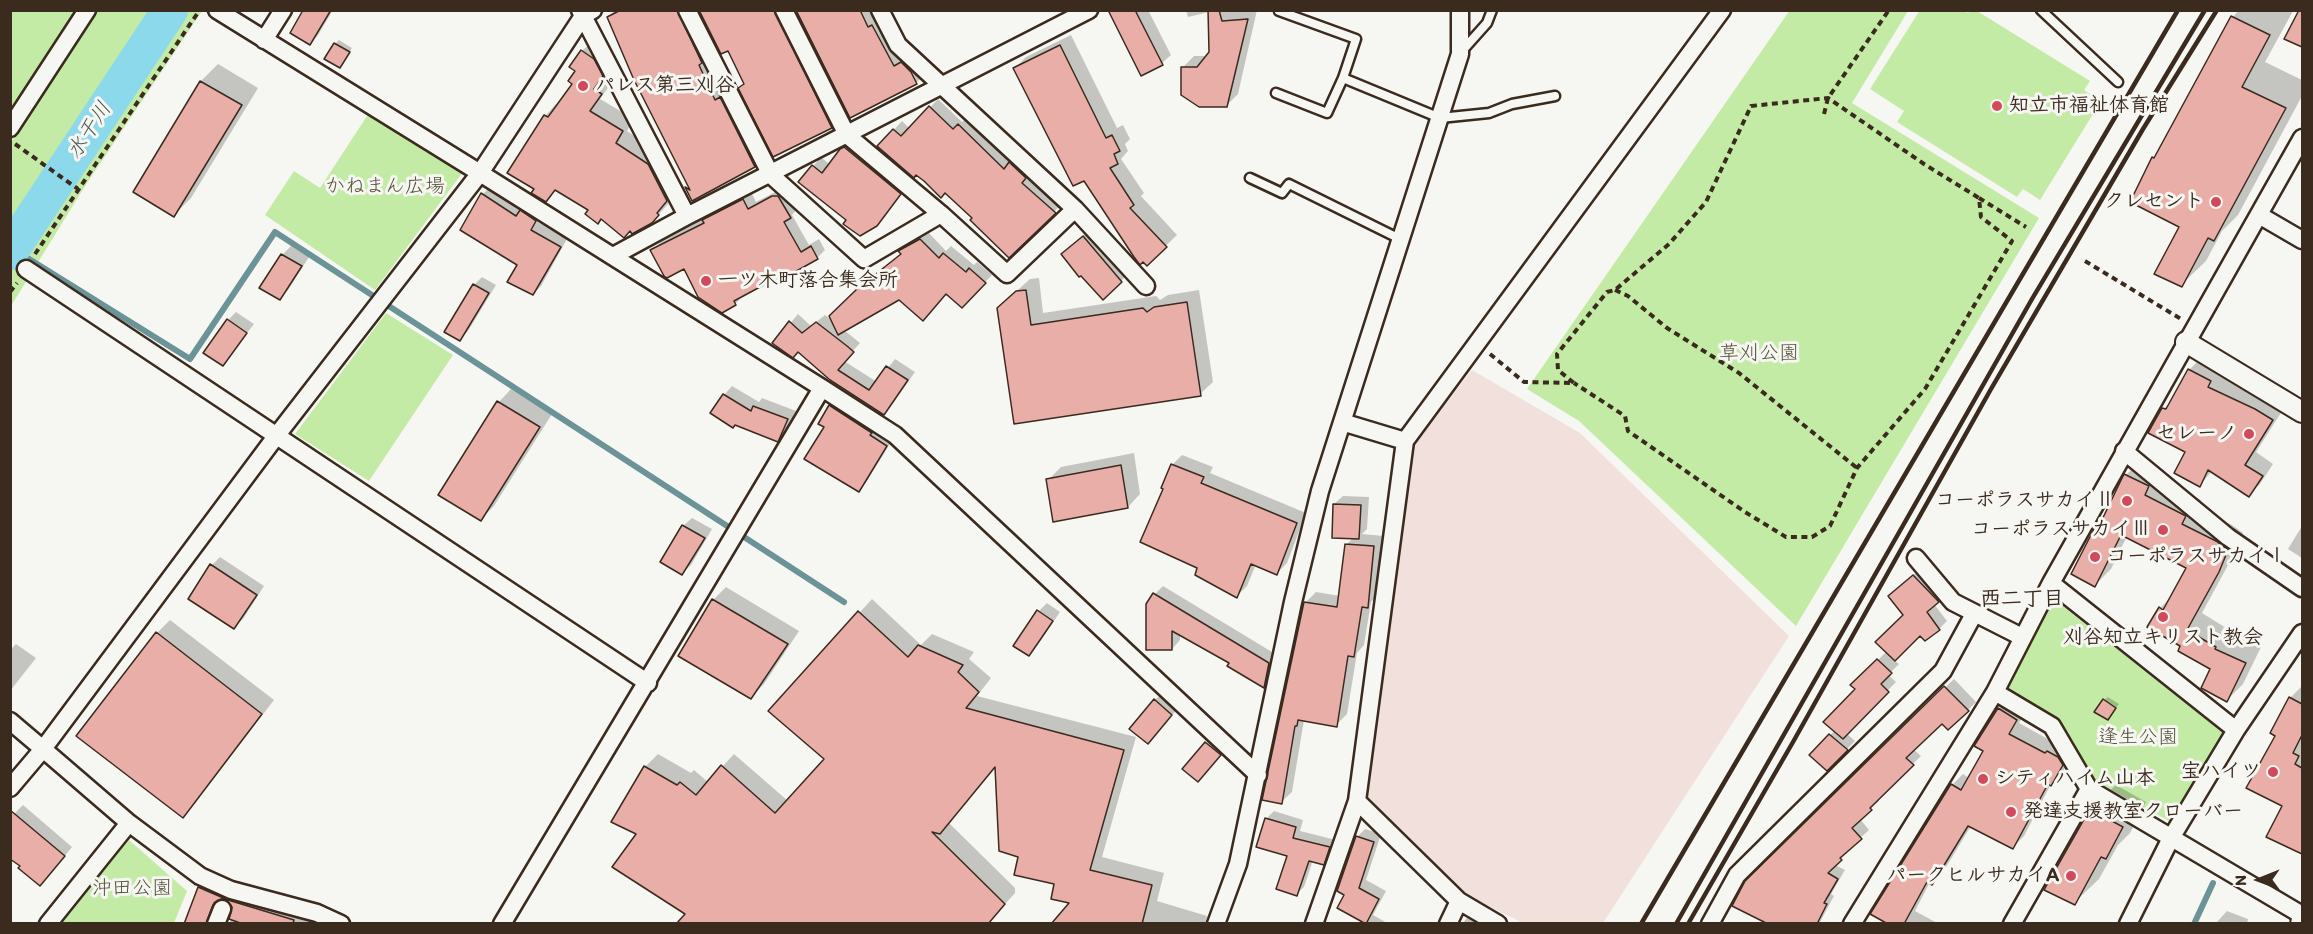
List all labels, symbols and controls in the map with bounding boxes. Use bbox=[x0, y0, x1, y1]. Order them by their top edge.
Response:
place label: パレス第三刈谷 bbox=[595, 74, 735, 98]
marker: パレス第三刈谷 bbox=[576, 79, 590, 93]
place label: 知立市福祉体育館 bbox=[2009, 94, 2169, 118]
water label: 水干川 bbox=[62, 98, 118, 164]
marker: 知立市福祉体育館 bbox=[1990, 99, 2004, 113]
park label: かねまん広場 bbox=[325, 175, 445, 199]
place label: クレセント bbox=[2104, 190, 2204, 214]
marker: クレセント bbox=[2209, 195, 2223, 209]
place label: 一ツ木町落合集会所 bbox=[718, 269, 898, 293]
marker: 一ツ木町落合集会所 bbox=[699, 274, 713, 288]
park label: 草刈公園 bbox=[1719, 342, 1799, 366]
place label: セレーノ bbox=[2156, 422, 2237, 446]
marker: セレーノ bbox=[2242, 427, 2256, 441]
place label: コーポラスサカイⅡ bbox=[1935, 489, 2115, 513]
marker: コーポラスサカイⅡ bbox=[2120, 494, 2134, 508]
place label: コーポラスサカイⅢ bbox=[1971, 518, 2151, 542]
marker: コーポラスサカイⅢ bbox=[2156, 523, 2170, 537]
place label: コーポラスサカイⅠ bbox=[2107, 545, 2287, 569]
marker: コーポラスサカイⅠ bbox=[2088, 550, 2102, 564]
district label: 西二丁目 bbox=[1980, 587, 2064, 613]
marker: 刈谷知立キリスト教会 bbox=[2156, 610, 2170, 624]
place label: 刈谷知立キリスト教会 bbox=[2063, 626, 2263, 650]
park label: 逢生公園 bbox=[2098, 726, 2178, 750]
place label: 宝ハイツ bbox=[2181, 760, 2261, 784]
marker: 宝ハイツ bbox=[2266, 765, 2280, 779]
place label: シティハイム山本 bbox=[1995, 767, 2155, 791]
marker: シティハイム山本 bbox=[1976, 772, 1990, 786]
place label: 発達支援教室クローバー bbox=[2023, 800, 2243, 824]
marker: 発達支援教室クローバー bbox=[2004, 805, 2018, 819]
north arrow bbox=[2229, 850, 2289, 910]
place label: パークヒルサカイA bbox=[1886, 864, 2059, 888]
marker: パークヒルサカイA bbox=[2064, 869, 2078, 883]
text: N bbox=[2231, 875, 2250, 886]
park label: 沖田公園 bbox=[92, 877, 172, 901]

